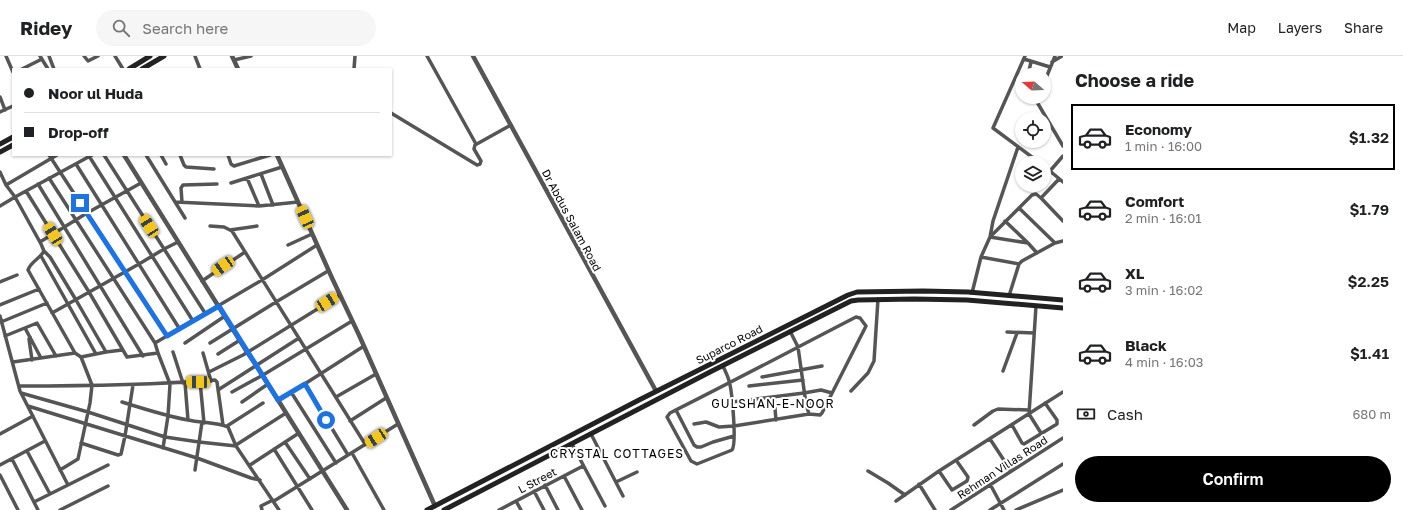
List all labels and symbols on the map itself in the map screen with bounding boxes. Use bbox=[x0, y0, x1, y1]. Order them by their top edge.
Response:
north arrow bbox=[1015, 68, 1051, 104]
street label: Dr Abdus Salam Road bbox=[540, 167, 604, 273]
route end bbox=[71, 194, 89, 212]
car bbox=[295, 204, 315, 230]
car bbox=[137, 213, 161, 239]
car bbox=[42, 221, 64, 247]
car bbox=[210, 254, 236, 278]
car bbox=[314, 291, 340, 313]
street label: Suparco Road bbox=[693, 322, 765, 366]
car bbox=[186, 376, 210, 388]
district label: GULSHAN-E-NOOR bbox=[711, 396, 835, 411]
route start bbox=[317, 411, 335, 429]
car bbox=[363, 426, 389, 450]
street label: Rehman Villas Road bbox=[954, 433, 1050, 501]
district label: CRYSTAL COTTAGES bbox=[550, 446, 684, 461]
street label: L Street bbox=[516, 464, 558, 496]

